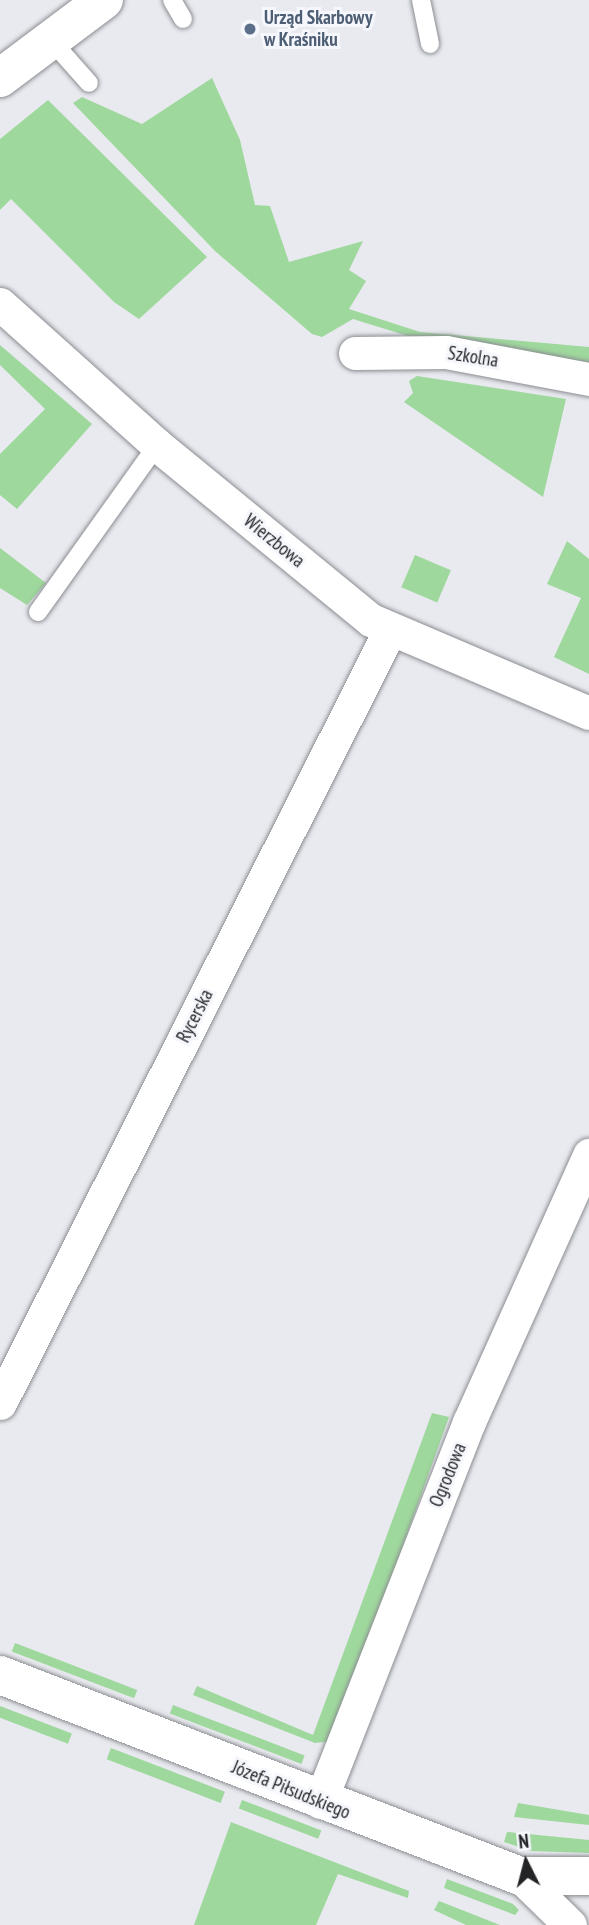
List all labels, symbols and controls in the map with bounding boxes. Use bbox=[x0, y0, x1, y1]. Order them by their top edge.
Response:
place label: Urząd Skarbowy w Kraśniku bbox=[264, 7, 373, 51]
marker: Urząd Skarbowy w Kraśniku bbox=[242, 21, 258, 37]
street label: Szkolna bbox=[446, 342, 500, 372]
street label: Wierzbowa bbox=[239, 510, 309, 572]
street label: Rycerska bbox=[172, 986, 218, 1046]
street label: Ogrodowa bbox=[425, 1440, 471, 1510]
street label: Józefa Piłsudskiego bbox=[229, 1756, 353, 1824]
north arrow bbox=[491, 1827, 561, 1897]
text: N bbox=[517, 1829, 530, 1854]

